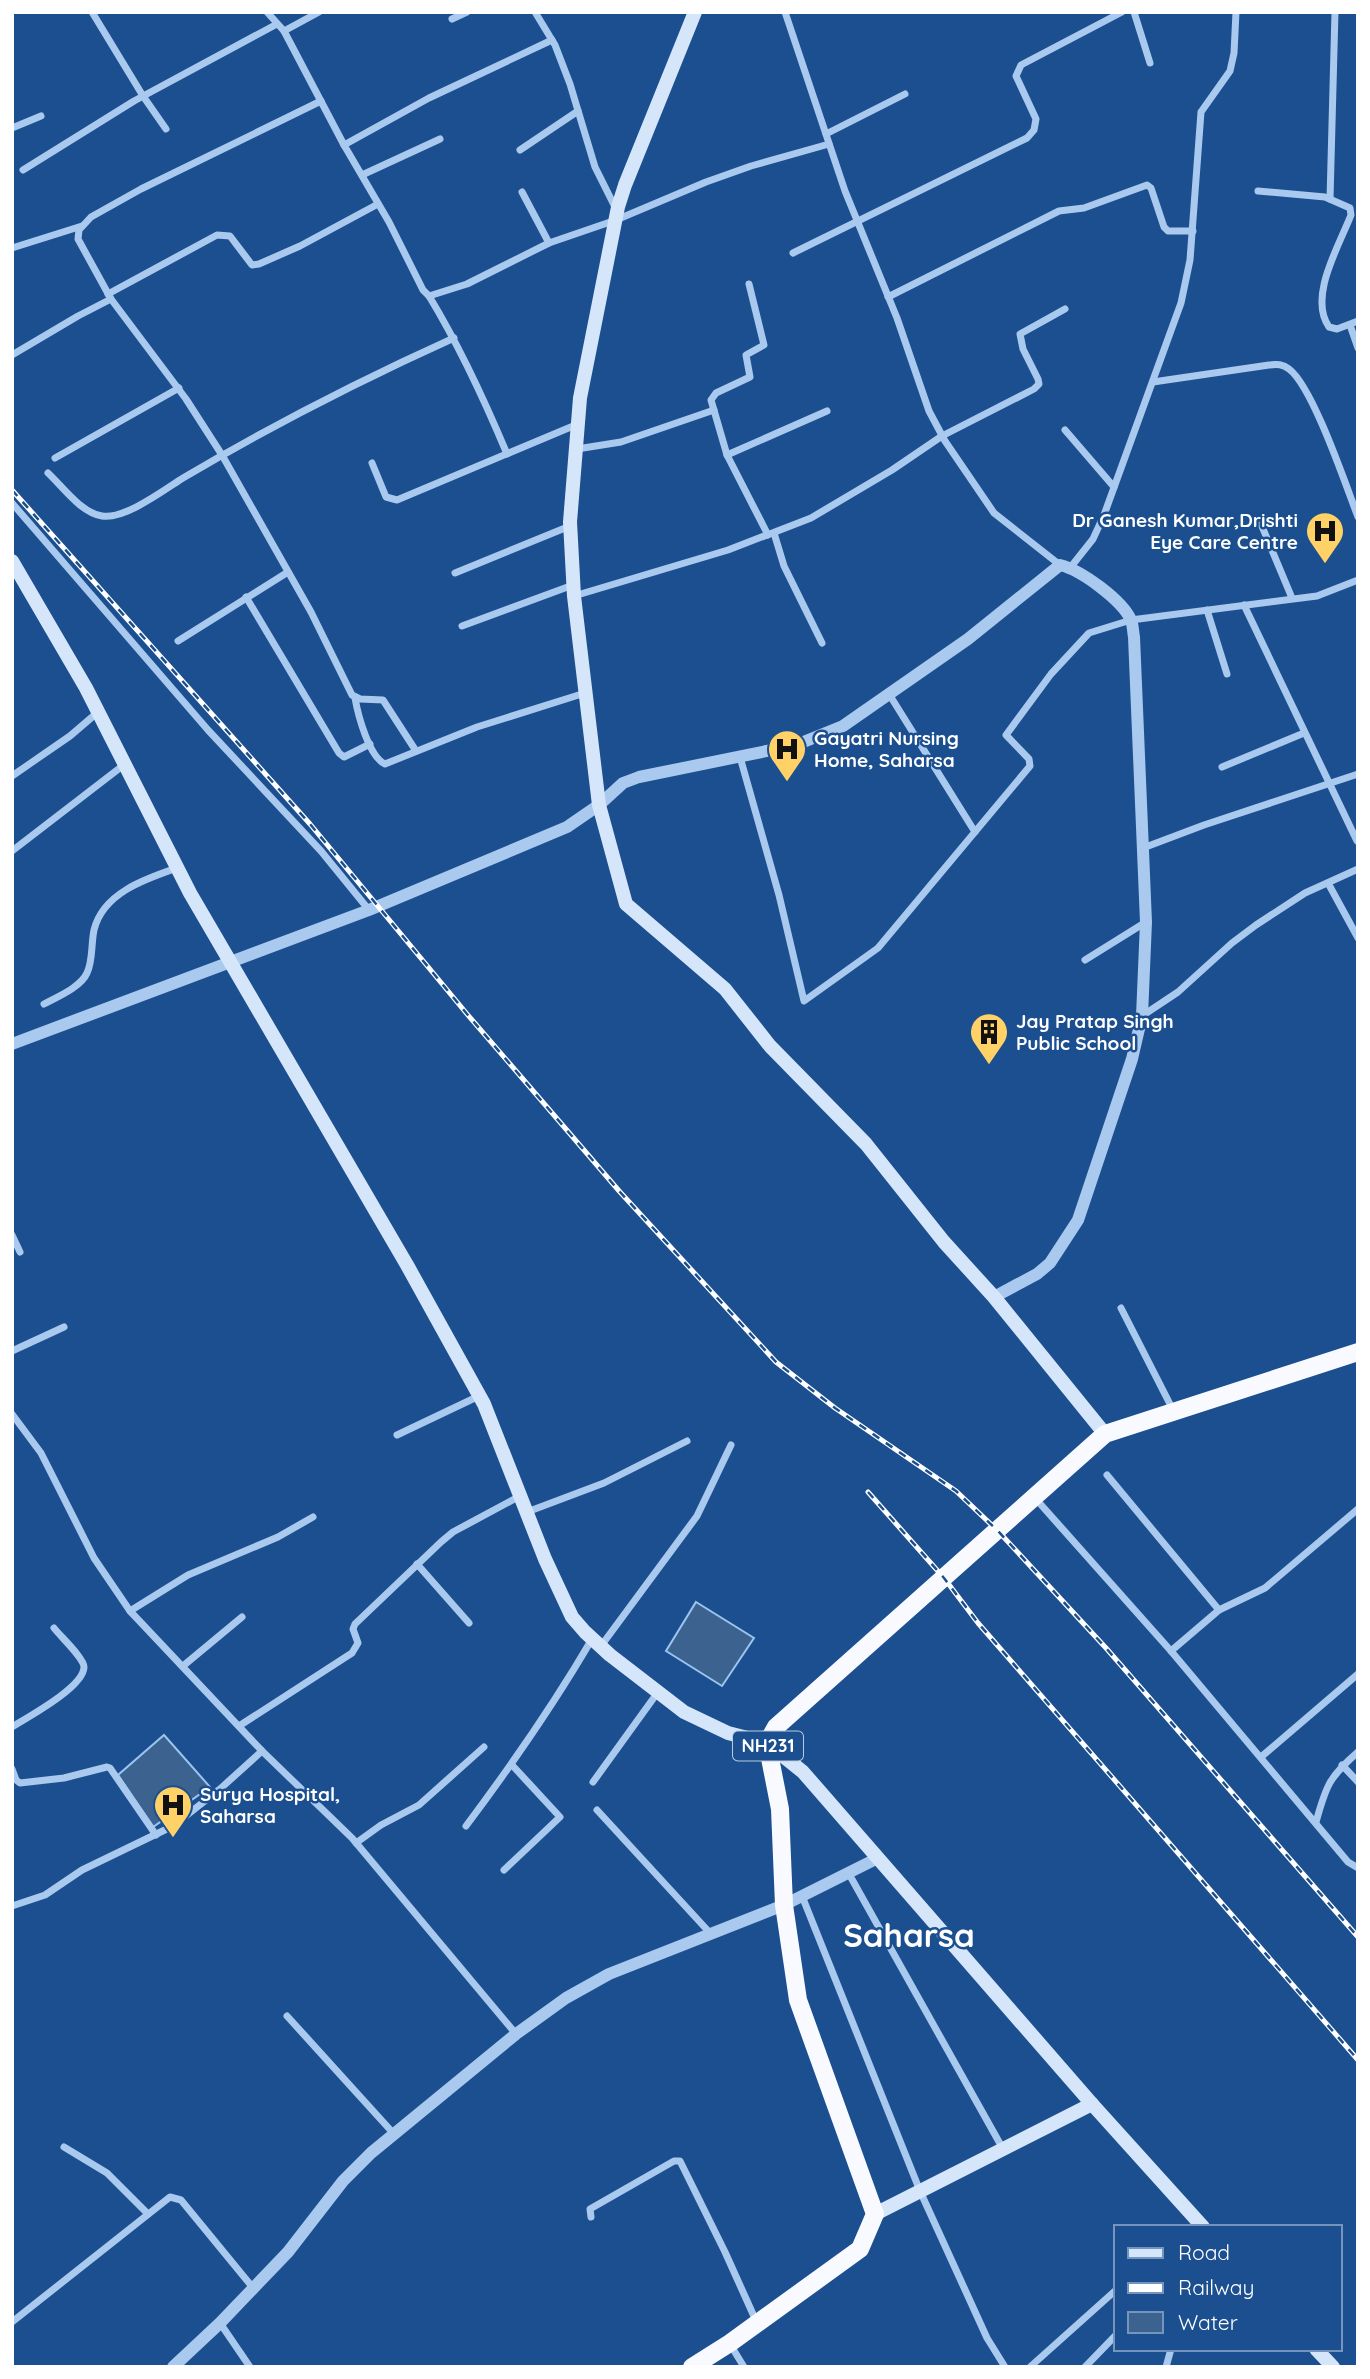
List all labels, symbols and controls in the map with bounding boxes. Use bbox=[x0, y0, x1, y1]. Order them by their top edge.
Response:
place label: Dr Ganesh Kumar,Drishti Eye Care Centre bbox=[1072, 508, 1298, 554]
hospital icon: Dr Ganesh Kumar,Drishti Eye Care Centre bbox=[1304, 510, 1346, 565]
place label: Gayatri Nursing Home, Saharsa bbox=[814, 726, 959, 772]
hospital icon: Gayatri Nursing Home, Saharsa bbox=[766, 728, 808, 783]
place label: Jay Pratap Singh Public School bbox=[1016, 1009, 1174, 1055]
building icon: Jay Pratap Singh Public School bbox=[968, 1011, 1010, 1066]
road number: NH231 bbox=[733, 1731, 803, 1760]
place label: Surya Hospital, Saharsa bbox=[200, 1782, 340, 1828]
hospital icon: Surya Hospital, Saharsa bbox=[152, 1784, 194, 1839]
district label: Saharsa bbox=[843, 1914, 975, 1955]
legend bbox=[1114, 2225, 1342, 2351]
text: Road bbox=[1178, 2239, 1230, 2265]
text: Railway bbox=[1178, 2274, 1254, 2300]
text: Water bbox=[1178, 2309, 1238, 2335]

